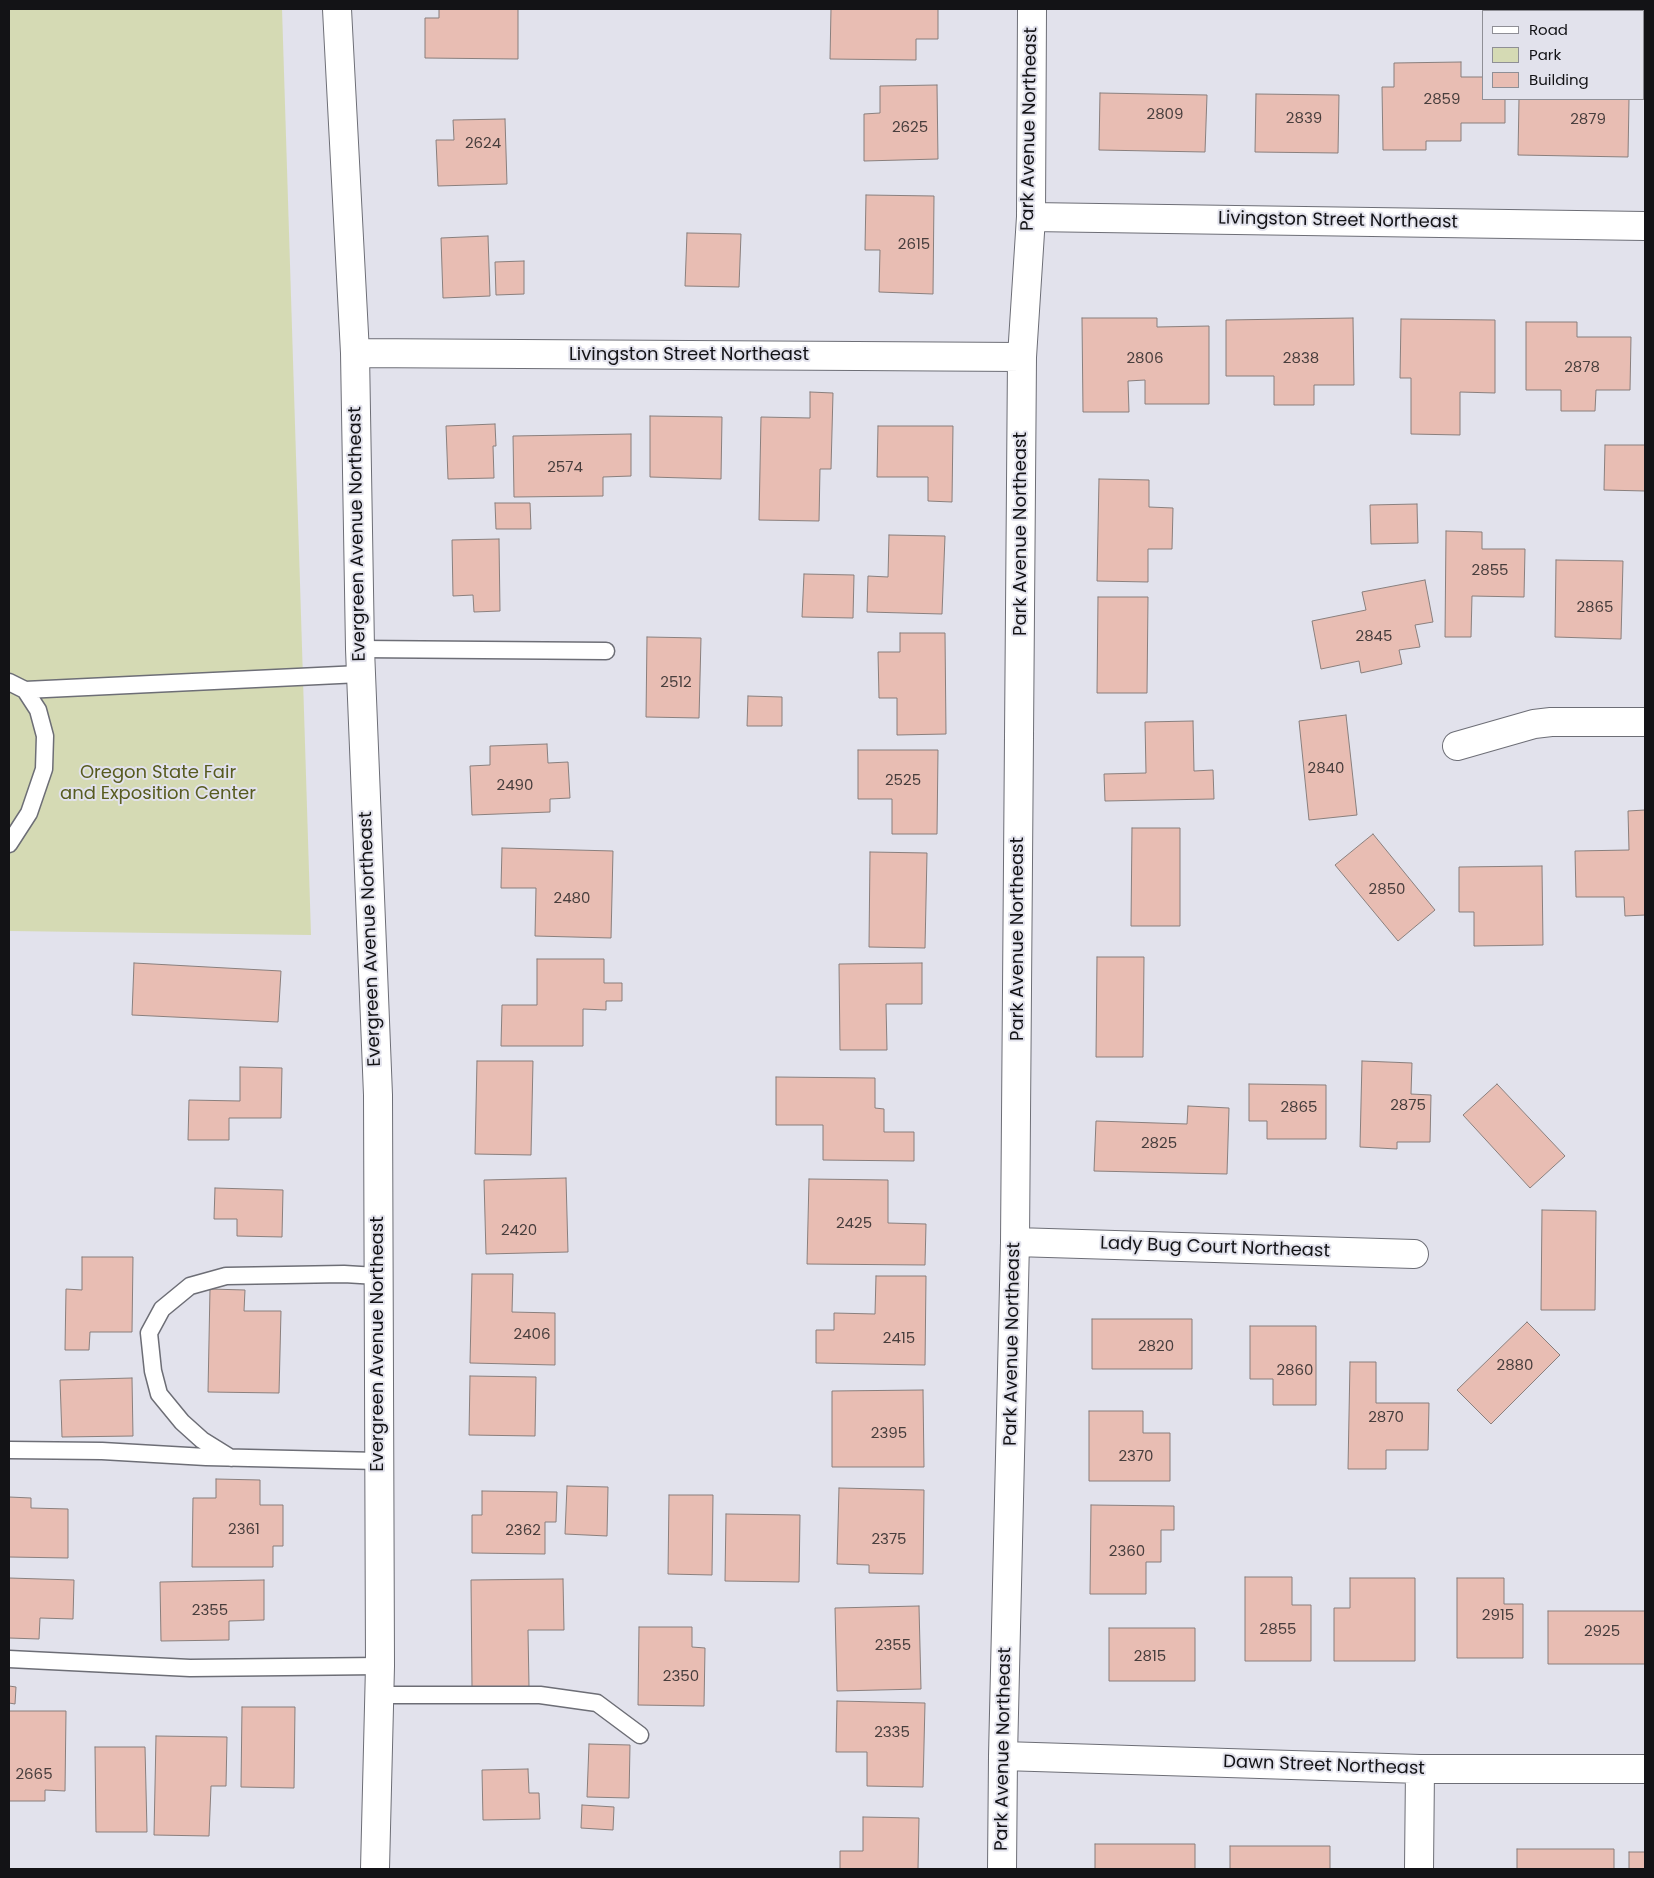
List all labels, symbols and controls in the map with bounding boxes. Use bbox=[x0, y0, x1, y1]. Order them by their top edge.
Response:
legend bbox=[1482, 10, 1644, 100]
text: Road bbox=[1529, 19, 1568, 40]
street label: Park Avenue Northeast bbox=[1017, 27, 1043, 231]
text: Park bbox=[1529, 44, 1561, 65]
text: Building bbox=[1529, 69, 1589, 90]
house number: 2859 bbox=[1424, 91, 1460, 109]
house number: 2809 bbox=[1147, 106, 1183, 124]
house number: 2839 bbox=[1286, 110, 1322, 128]
house number: 2879 bbox=[1570, 111, 1606, 129]
house number: 2625 bbox=[892, 119, 928, 137]
house number: 2624 bbox=[465, 135, 501, 153]
street label: Livingston Street Northeast bbox=[1218, 208, 1458, 234]
house number: 2615 bbox=[898, 236, 930, 254]
street label: Livingston Street Northeast bbox=[569, 344, 809, 366]
house number: 2806 bbox=[1126, 350, 1164, 368]
house number: 2838 bbox=[1283, 350, 1319, 368]
house number: 2878 bbox=[1564, 359, 1600, 377]
street label: Evergreen Avenue Northeast bbox=[345, 406, 371, 662]
street label: Park Avenue Northeast bbox=[1010, 432, 1032, 636]
house number: 2574 bbox=[547, 459, 583, 477]
house number: 2855 bbox=[1472, 562, 1508, 580]
house number: 2865 bbox=[1576, 599, 1614, 617]
house number: 2845 bbox=[1356, 628, 1392, 646]
house number: 2512 bbox=[660, 674, 692, 692]
house number: 2840 bbox=[1308, 760, 1344, 778]
park label: Oregon State Fair and Exposition Center bbox=[60, 762, 256, 804]
house number: 2525 bbox=[885, 772, 921, 790]
house number: 2490 bbox=[497, 777, 533, 795]
street label: Evergreen Avenue Northeast bbox=[356, 811, 386, 1067]
street label: Park Avenue Northeast bbox=[1007, 837, 1029, 1041]
house number: 2850 bbox=[1369, 881, 1405, 899]
house number: 2480 bbox=[554, 890, 590, 908]
house number: 2875 bbox=[1390, 1097, 1426, 1115]
house number: 2865 bbox=[1280, 1099, 1318, 1117]
house number: 2825 bbox=[1141, 1135, 1177, 1153]
house number: 2425 bbox=[836, 1215, 872, 1233]
street label: Evergreen Avenue Northeast bbox=[367, 1216, 389, 1472]
house number: 2420 bbox=[501, 1222, 537, 1240]
street label: Lady Bug Court Northeast bbox=[1100, 1233, 1330, 1263]
street label: Park Avenue Northeast bbox=[1000, 1242, 1026, 1446]
house number: 2406 bbox=[513, 1326, 551, 1344]
house number: 2415 bbox=[883, 1330, 915, 1348]
house number: 2820 bbox=[1138, 1338, 1174, 1356]
house number: 2880 bbox=[1497, 1357, 1533, 1375]
house number: 2860 bbox=[1276, 1362, 1314, 1380]
house number: 2870 bbox=[1368, 1409, 1404, 1427]
house number: 2395 bbox=[871, 1425, 907, 1443]
house number: 2370 bbox=[1118, 1448, 1154, 1466]
house number: 2361 bbox=[228, 1521, 260, 1539]
house number: 2362 bbox=[505, 1522, 541, 1540]
house number: 2375 bbox=[871, 1531, 907, 1549]
house number: 2360 bbox=[1109, 1543, 1145, 1561]
house number: 2355 bbox=[192, 1602, 228, 1620]
house number: 2915 bbox=[1482, 1607, 1514, 1625]
house number: 2855 bbox=[1260, 1621, 1296, 1639]
house number: 2925 bbox=[1584, 1623, 1620, 1641]
house number: 2355 bbox=[875, 1637, 911, 1655]
street label: Park Avenue Northeast bbox=[991, 1647, 1017, 1851]
house number: 2815 bbox=[1134, 1648, 1166, 1666]
house number: 2350 bbox=[663, 1668, 699, 1686]
house number: 2335 bbox=[874, 1724, 910, 1742]
street label: Dawn Street Northeast bbox=[1223, 1752, 1425, 1780]
house number: 2665 bbox=[15, 1766, 53, 1784]

